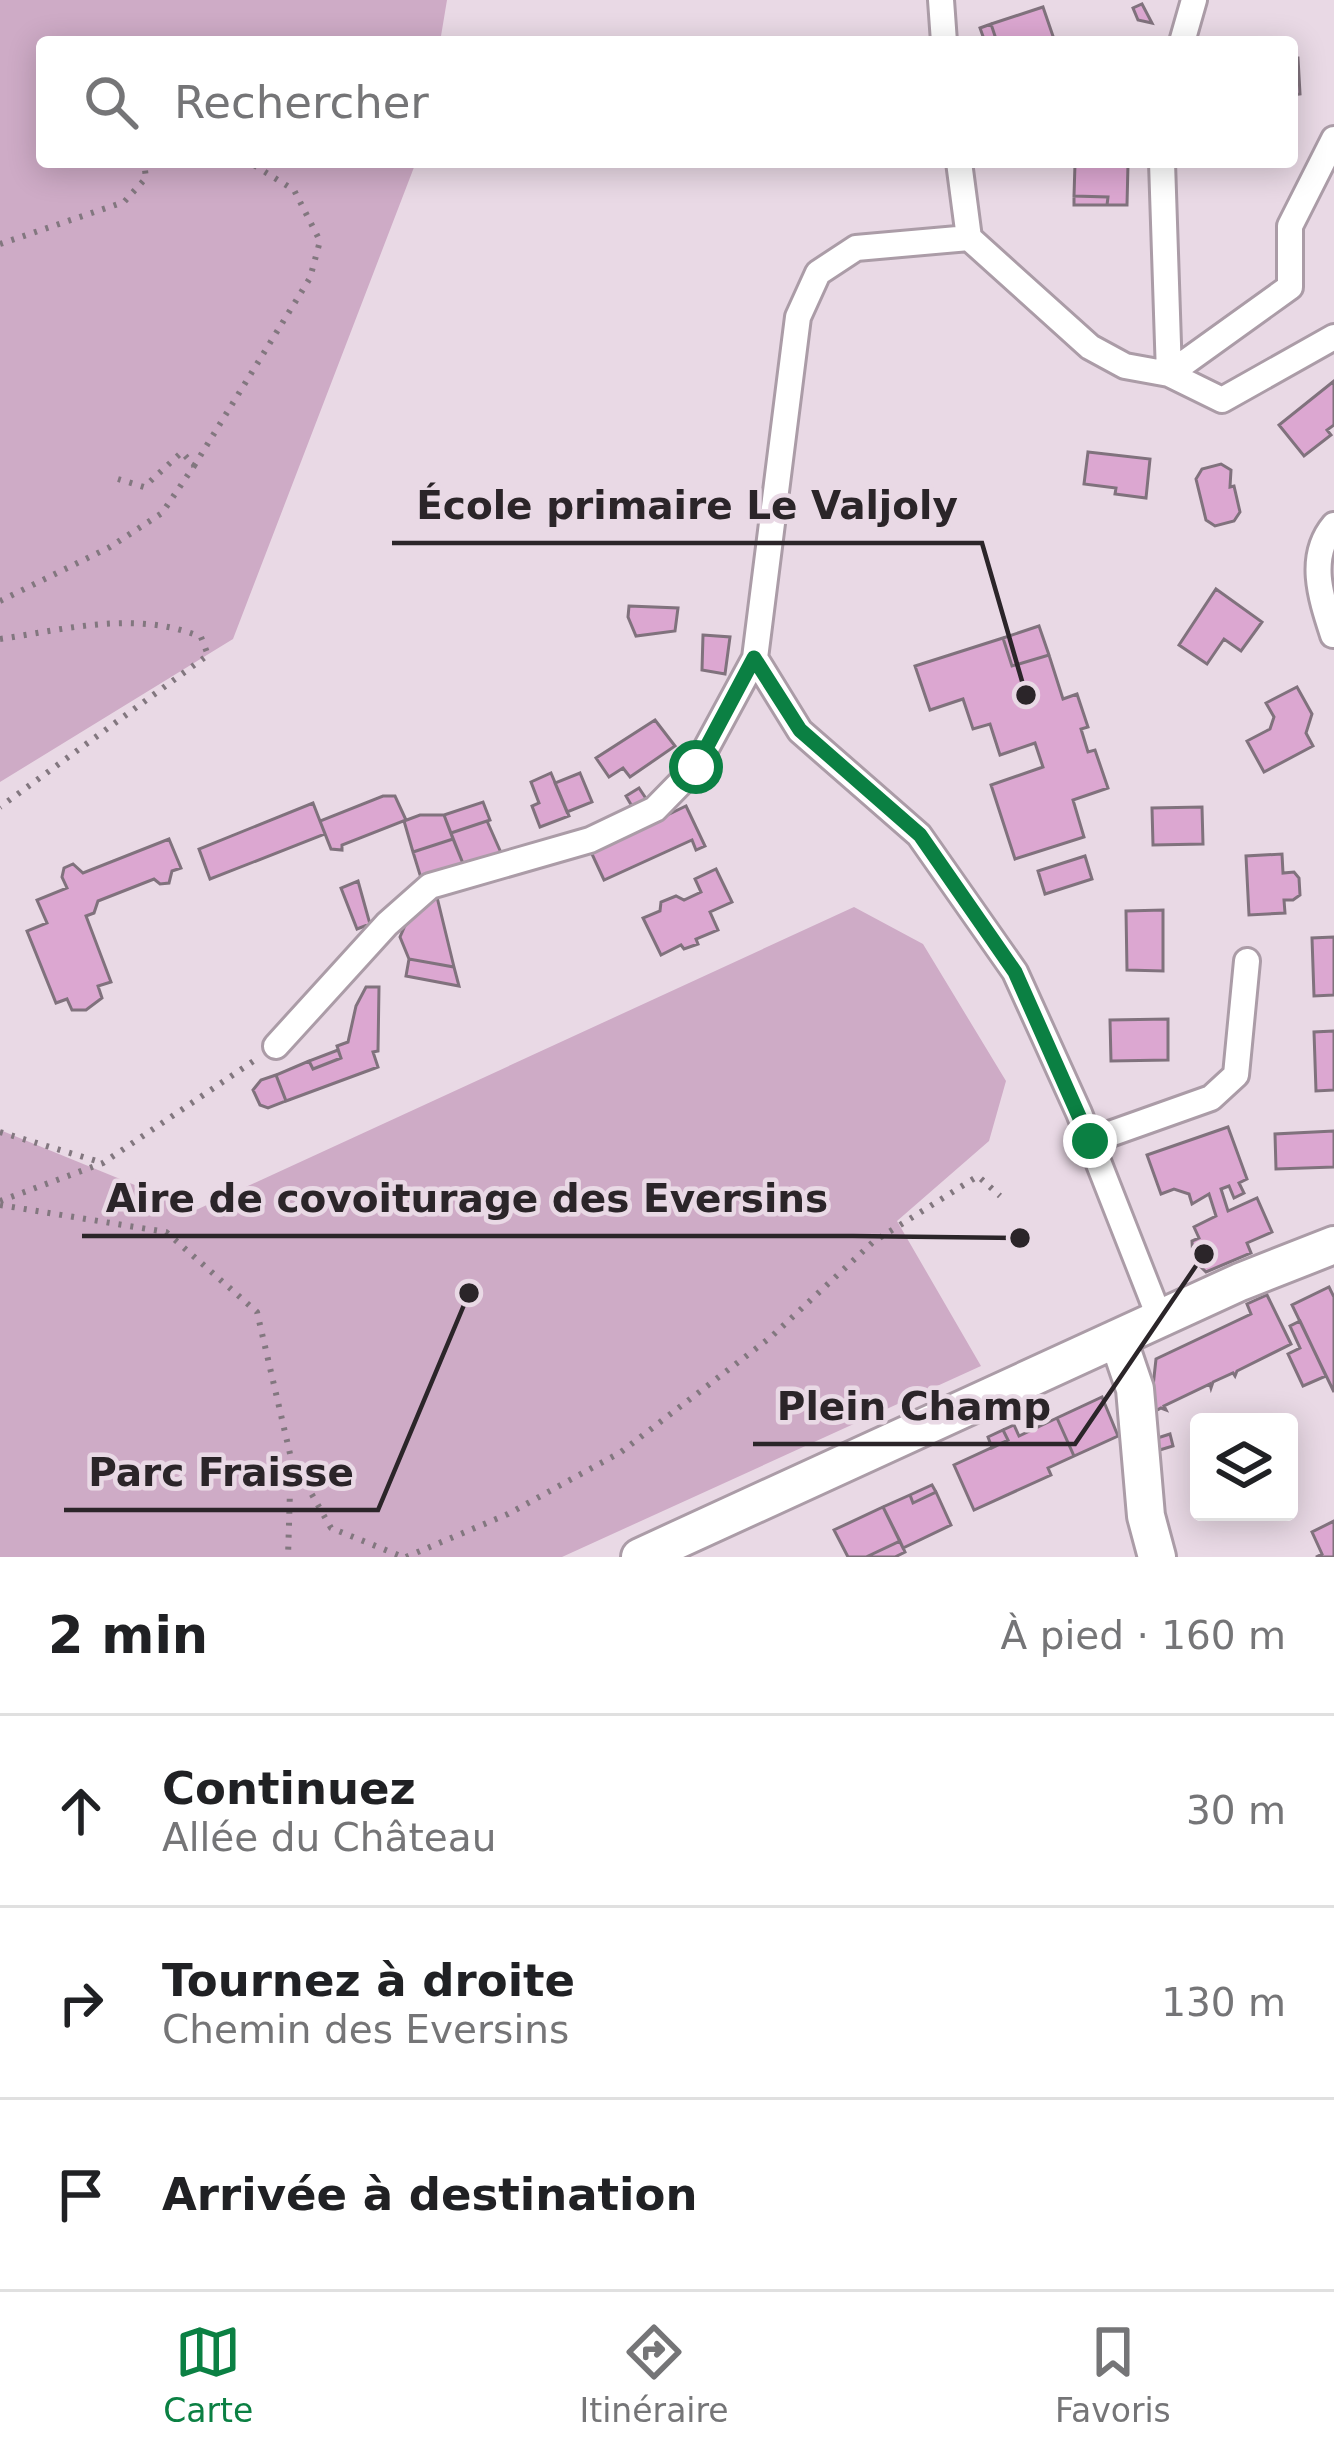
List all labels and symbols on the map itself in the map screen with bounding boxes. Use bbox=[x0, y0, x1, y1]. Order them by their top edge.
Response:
callout: École primaire Le Valjoly bbox=[392, 468, 982, 543]
text: École primaire Le Valjoly bbox=[416, 482, 958, 528]
route start bbox=[669, 740, 723, 794]
route end bbox=[1063, 1114, 1117, 1168]
callout: Aire de covoiturage des Eversins bbox=[82, 1161, 853, 1236]
text: Aire de covoiturage des Eversins bbox=[106, 1176, 828, 1221]
callout: Plein Champ bbox=[753, 1369, 1075, 1444]
text: Plein Champ bbox=[777, 1384, 1051, 1429]
callout: Parc Fraisse bbox=[64, 1435, 378, 1510]
text: Parc Fraisse bbox=[88, 1450, 354, 1495]

